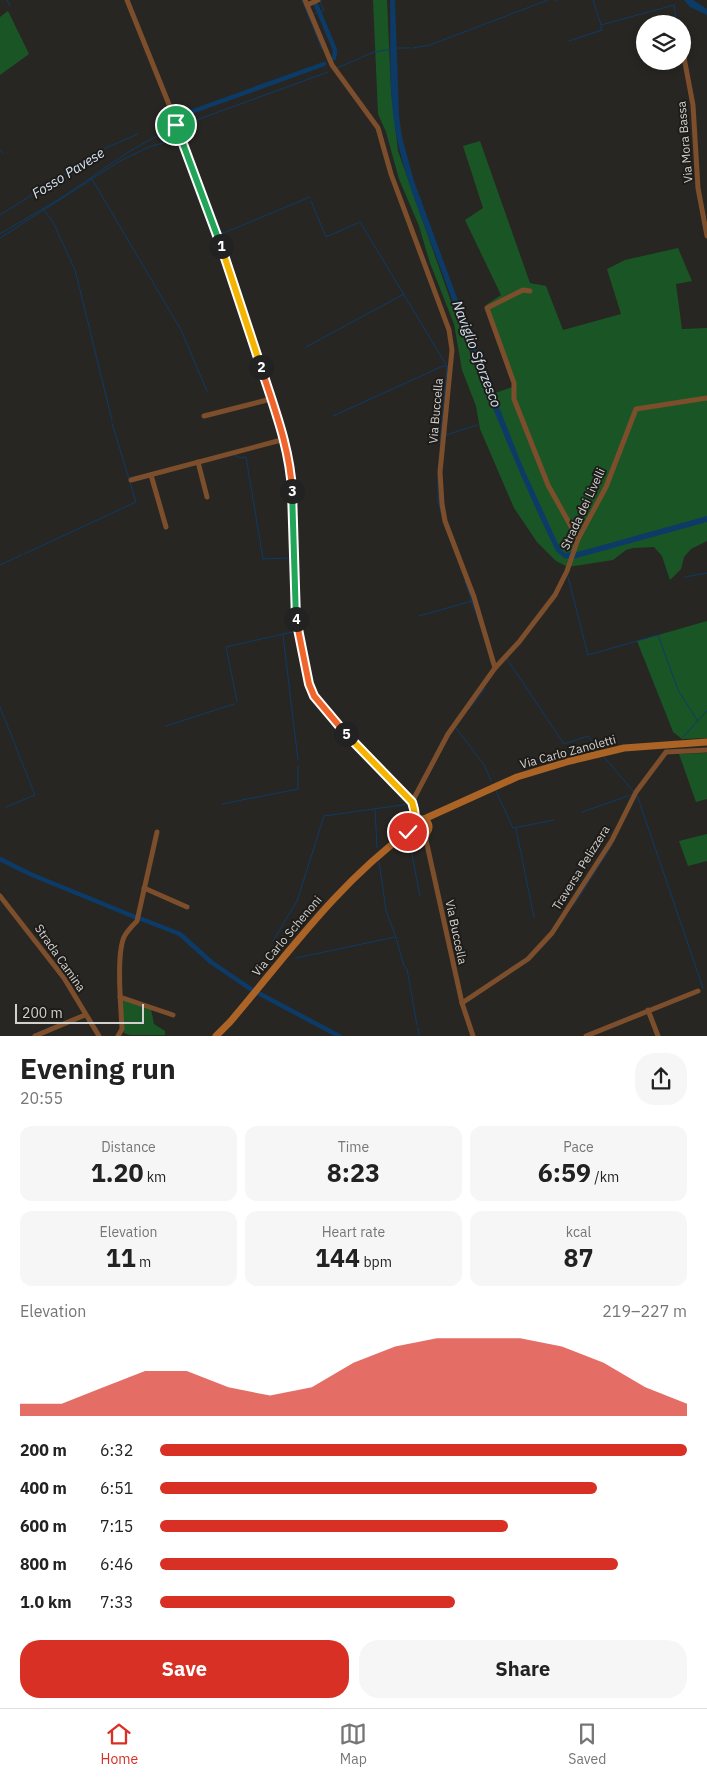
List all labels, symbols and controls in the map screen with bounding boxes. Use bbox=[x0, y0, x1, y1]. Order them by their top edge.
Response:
map controls bbox=[636, 15, 691, 70]
button: layers bbox=[636, 15, 691, 70]
street label: Via Mora Bassa bbox=[673, 100, 696, 183]
pin bbox=[155, 104, 197, 146]
icon: arrive bbox=[162, 111, 190, 139]
water label: Fosso Pavese bbox=[28, 143, 108, 203]
pin: 1 bbox=[208, 234, 234, 258]
text: 1 bbox=[217, 237, 226, 255]
water label: Naviglio Sforzesco bbox=[448, 298, 506, 410]
pin: 2 bbox=[248, 354, 274, 380]
text: 2 bbox=[257, 358, 266, 376]
street label: Via Buccella bbox=[425, 377, 446, 444]
street label: Strada dei Livelli bbox=[557, 466, 608, 552]
pin: 3 bbox=[280, 478, 304, 504]
text: 3 bbox=[288, 482, 297, 500]
pin: 4 bbox=[284, 606, 308, 632]
text: 4 bbox=[292, 610, 301, 628]
pin: 5 bbox=[334, 722, 358, 746]
text: 5 bbox=[342, 725, 351, 743]
street label: Via Carlo Zanoletti bbox=[518, 731, 617, 772]
pin bbox=[387, 811, 429, 853]
icon: check bbox=[394, 818, 422, 846]
street label: Traversa Pelizzera bbox=[548, 822, 613, 913]
street label: Via Carlo Schenoni bbox=[249, 892, 325, 979]
street label: Via Buccella bbox=[442, 898, 471, 966]
street label: Strada Camina bbox=[32, 921, 89, 995]
scale bar bbox=[15, 1001, 144, 1024]
text: 200 m bbox=[22, 1004, 63, 1022]
text: Evening run bbox=[20, 1050, 176, 1087]
button: share bbox=[635, 1053, 687, 1105]
text: 20:55 bbox=[20, 1088, 63, 1108]
text: Distance bbox=[101, 1138, 156, 1156]
text: Time bbox=[338, 1138, 369, 1156]
text: Pace bbox=[563, 1138, 594, 1156]
text: 1.20 bbox=[91, 1156, 143, 1189]
text: 8:23 bbox=[327, 1156, 380, 1189]
text: 6:59 bbox=[538, 1156, 591, 1189]
text: km bbox=[143, 1168, 166, 1186]
text: /km bbox=[591, 1168, 619, 1186]
text: Elevation bbox=[100, 1223, 158, 1241]
text: Heart rate bbox=[322, 1223, 385, 1241]
text: kcal bbox=[566, 1223, 591, 1241]
text: 11 bbox=[106, 1241, 136, 1274]
text: 144 bbox=[315, 1241, 360, 1274]
text: 87 bbox=[563, 1241, 594, 1274]
text: m bbox=[136, 1253, 151, 1271]
text: bpm bbox=[360, 1253, 392, 1271]
text: Elevation bbox=[20, 1301, 86, 1321]
text: 219–227 m bbox=[602, 1301, 687, 1321]
text: 200 m bbox=[20, 1440, 67, 1460]
text: 6:32 bbox=[100, 1440, 133, 1460]
text: 400 m bbox=[20, 1478, 67, 1498]
text: 6:51 bbox=[100, 1478, 133, 1498]
text: 600 m bbox=[20, 1516, 67, 1536]
text: 7:15 bbox=[100, 1516, 133, 1536]
text: 800 m bbox=[20, 1554, 67, 1574]
text: 6:46 bbox=[100, 1554, 133, 1574]
text: 1.0 km bbox=[20, 1592, 71, 1612]
text: 7:33 bbox=[100, 1592, 133, 1612]
button: Save bbox=[20, 1640, 349, 1698]
button: Share bbox=[359, 1640, 687, 1698]
tab: Home bbox=[101, 1720, 138, 1768]
tab: Map bbox=[339, 1720, 367, 1768]
tab: Saved bbox=[568, 1720, 606, 1768]

